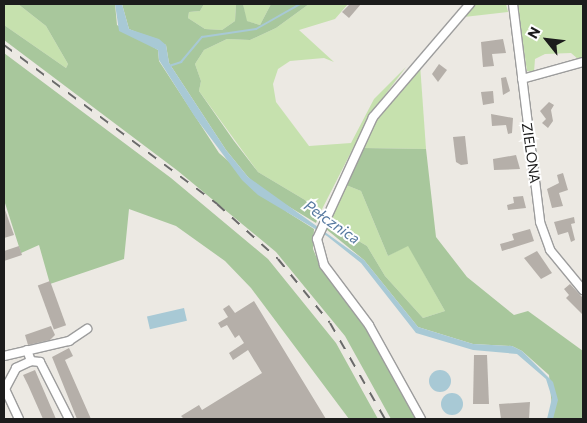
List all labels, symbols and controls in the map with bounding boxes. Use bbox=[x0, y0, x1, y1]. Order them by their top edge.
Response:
north arrow bbox=[522, 15, 572, 65]
text: N bbox=[523, 24, 543, 41]
street label: ZIELONA bbox=[518, 122, 544, 184]
water label: Pełcznica bbox=[301, 196, 363, 248]

